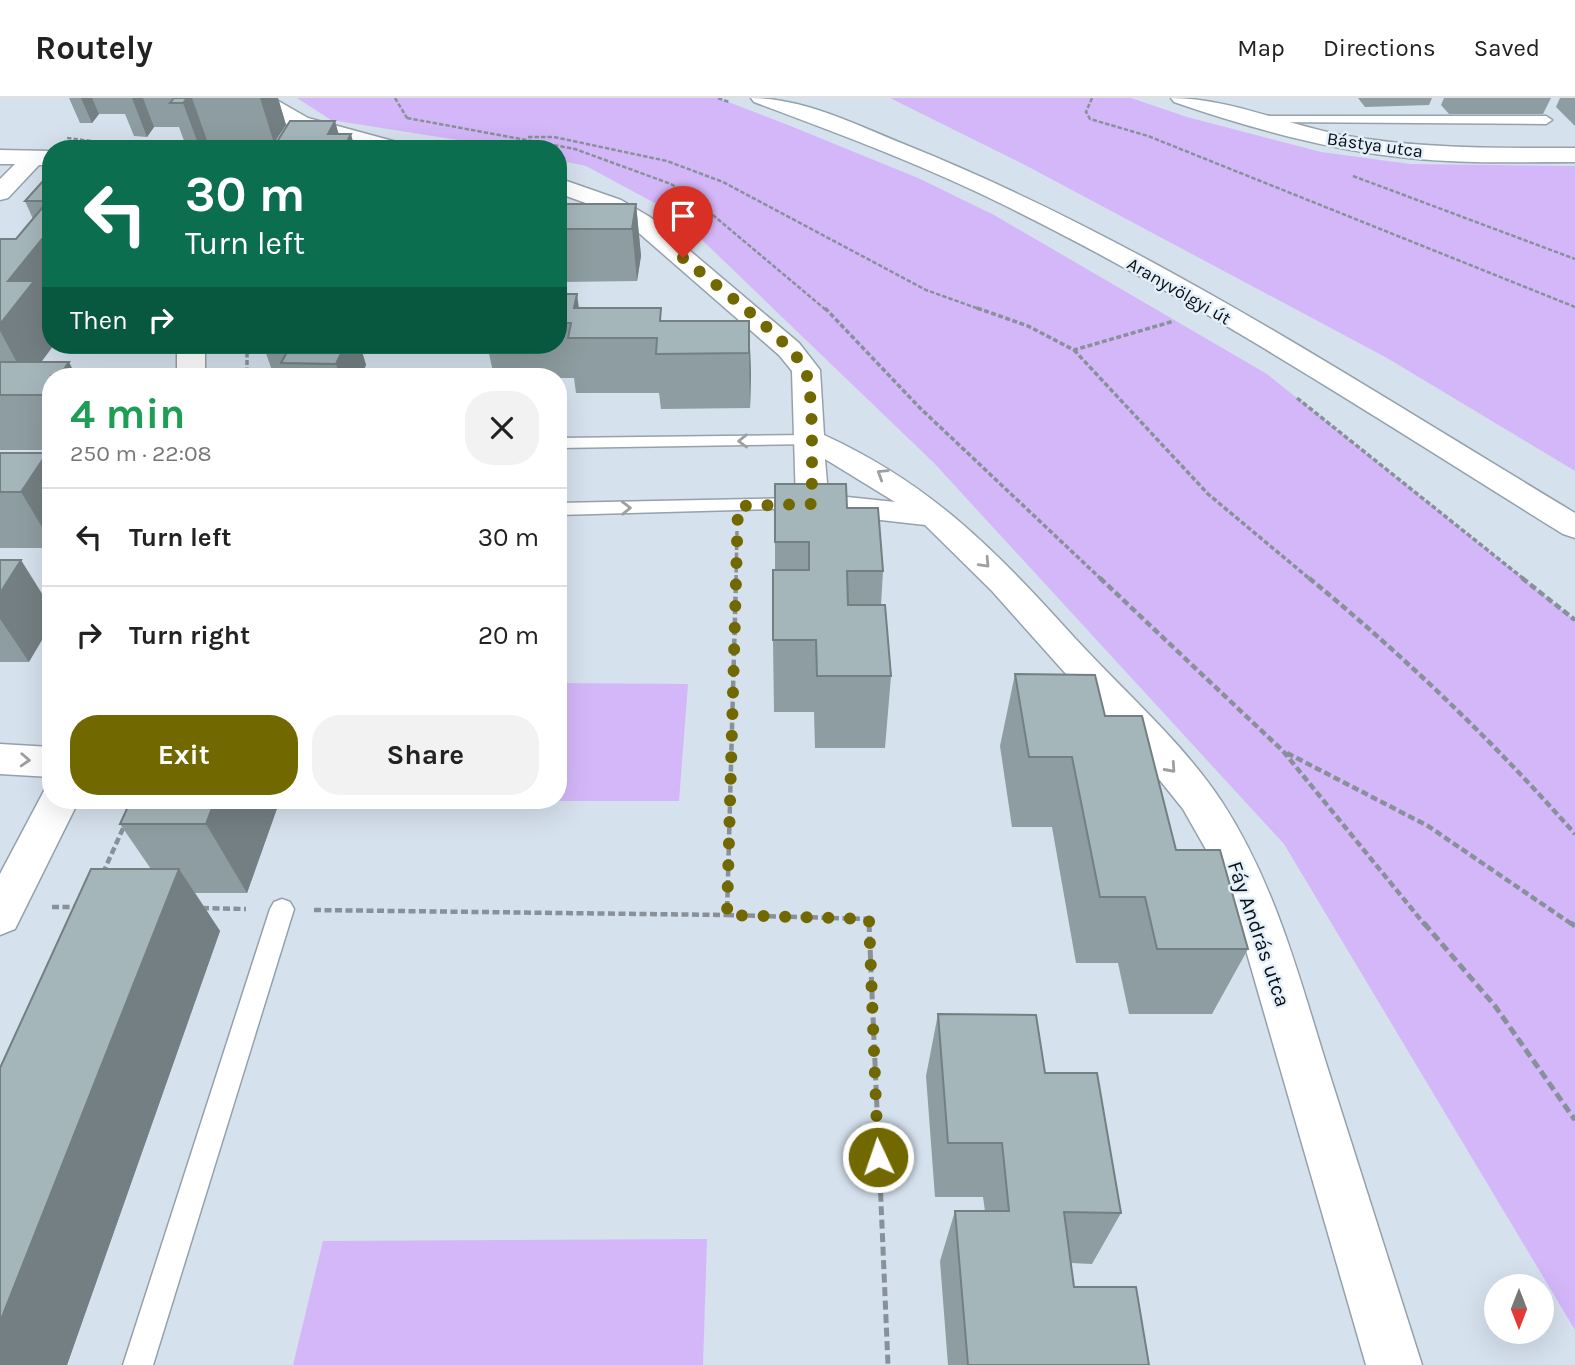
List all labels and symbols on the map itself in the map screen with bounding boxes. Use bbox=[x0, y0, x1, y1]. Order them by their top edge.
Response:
street label: Bástya utca bbox=[1326, 127, 1424, 163]
pin bbox=[653, 186, 713, 258]
street label: Aranyvölgyi út bbox=[1123, 252, 1235, 330]
one-way arrow bbox=[737, 433, 747, 449]
one-way arrow bbox=[876, 470, 889, 483]
one-way arrow bbox=[622, 500, 632, 516]
one-way arrow bbox=[977, 555, 989, 568]
one-way arrow bbox=[20, 753, 31, 768]
one-way arrow bbox=[1163, 760, 1175, 773]
street label: Fáy András utca bbox=[1223, 858, 1295, 1010]
position arrow bbox=[841, 1120, 915, 1194]
north arrow bbox=[1484, 1274, 1554, 1344]

